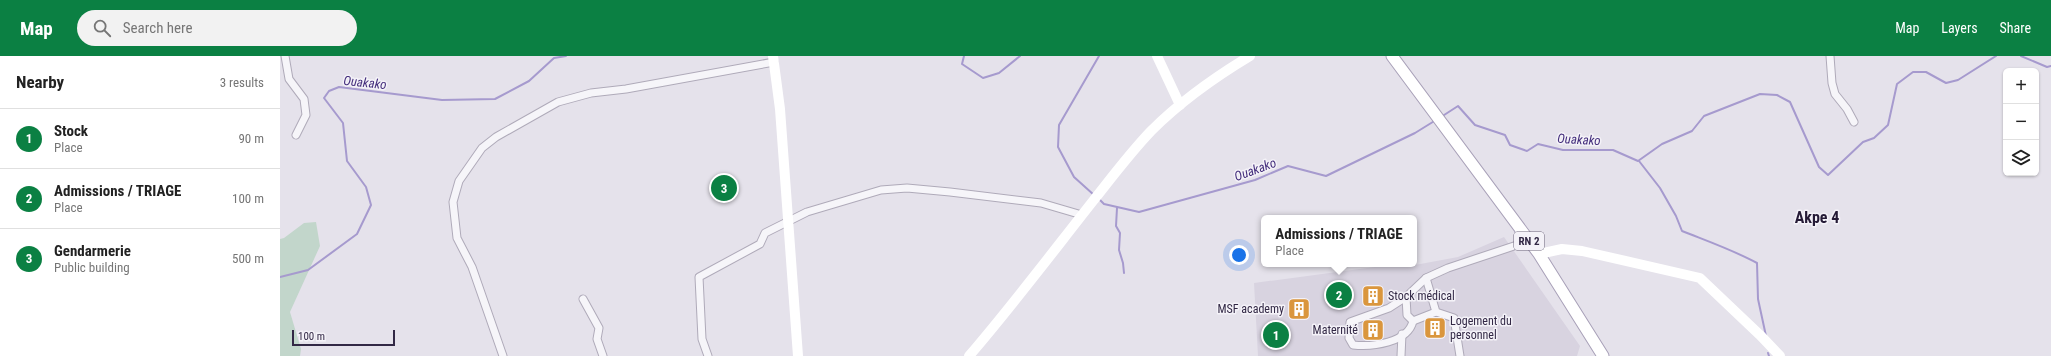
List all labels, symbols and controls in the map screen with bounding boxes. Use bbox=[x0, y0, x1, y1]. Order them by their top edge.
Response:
search box bbox=[77, 10, 357, 46]
text: Map bbox=[20, 17, 53, 40]
icon: search bbox=[91, 17, 113, 39]
text: Search here bbox=[123, 19, 193, 37]
text: Map bbox=[1895, 20, 1919, 36]
text: Layers bbox=[1941, 20, 1978, 36]
text: Share bbox=[2000, 20, 2031, 36]
map controls bbox=[2003, 68, 2039, 176]
button: + bbox=[2003, 68, 2039, 104]
text: Nearby bbox=[16, 72, 64, 92]
water label: Ouakako bbox=[343, 73, 387, 92]
text: 3 results bbox=[220, 75, 264, 90]
button: − bbox=[2003, 104, 2039, 140]
text: Stock bbox=[54, 122, 88, 140]
text: 1 bbox=[26, 131, 32, 146]
text: 90 m bbox=[238, 131, 264, 146]
water label: Ouakako bbox=[1557, 131, 1601, 148]
text: Place bbox=[54, 140, 83, 155]
button: layers bbox=[2003, 140, 2039, 176]
water label: Ouakako bbox=[1232, 155, 1278, 184]
pin: 3 bbox=[711, 173, 737, 203]
text: Admissions / TRIAGE bbox=[54, 182, 181, 200]
text: 2 bbox=[26, 191, 32, 206]
text: 100 m bbox=[232, 191, 264, 206]
text: Place bbox=[54, 200, 83, 215]
district label: Akpe 4 bbox=[1795, 208, 1839, 227]
popup bbox=[1261, 215, 1417, 267]
text: Admissions / TRIAGE bbox=[1275, 225, 1403, 243]
road number: RN 2 bbox=[1514, 232, 1544, 250]
text: Gendarmerie bbox=[54, 242, 131, 260]
text: Place bbox=[1275, 243, 1304, 258]
your location bbox=[1229, 245, 1249, 265]
text: 3 bbox=[26, 251, 32, 266]
text: 500 m bbox=[232, 251, 264, 266]
text: Public building bbox=[54, 260, 130, 275]
pin: 2 bbox=[1326, 280, 1352, 310]
building icon: Stock médical bbox=[1360, 283, 1386, 309]
place label: Stock médical bbox=[1388, 289, 1455, 303]
building icon: MSF academy bbox=[1286, 296, 1312, 322]
place label: MSF academy bbox=[1218, 302, 1284, 316]
place label: Logement du personnel bbox=[1450, 314, 1512, 342]
building icon: Logement du personnel bbox=[1422, 315, 1448, 341]
building icon: Maternité bbox=[1360, 317, 1386, 343]
pin: 1 bbox=[1263, 320, 1289, 350]
place label: Maternité bbox=[1313, 323, 1358, 337]
scale bar bbox=[292, 328, 395, 347]
text: 100 m bbox=[298, 330, 325, 343]

